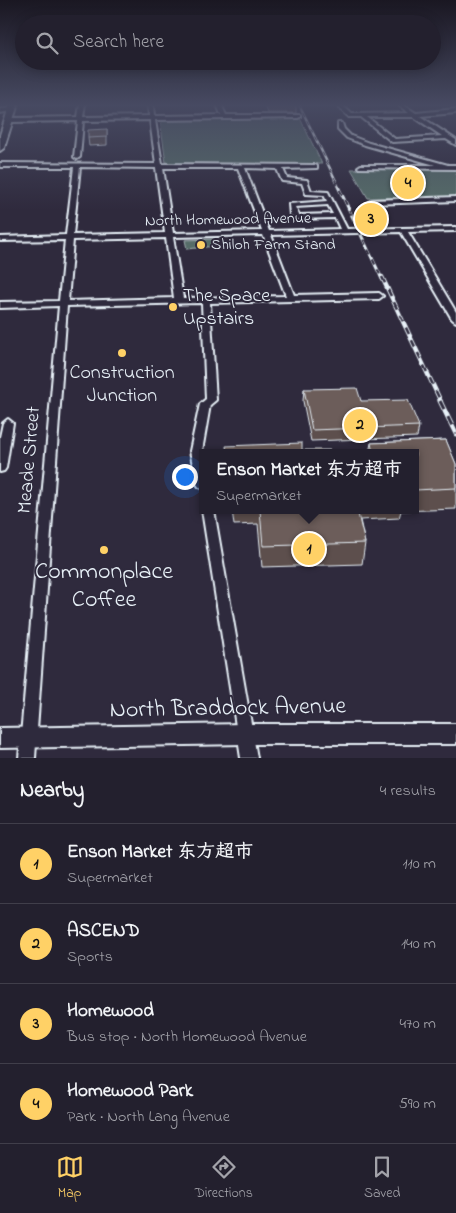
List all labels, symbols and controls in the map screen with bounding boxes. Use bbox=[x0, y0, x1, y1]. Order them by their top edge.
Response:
search box bbox=[15, 15, 441, 70]
icon: search bbox=[33, 29, 61, 57]
text: Search here bbox=[73, 29, 164, 56]
pin: 4 bbox=[392, 164, 424, 202]
pin: 3 bbox=[355, 200, 387, 238]
street label: North Homewood Avenue bbox=[145, 207, 312, 233]
place label: Shiloh Farm Stand bbox=[211, 233, 335, 257]
marker: Shiloh Farm Stand bbox=[195, 239, 207, 251]
place label: The Space Upstairs bbox=[183, 282, 270, 334]
marker: The Space Upstairs bbox=[167, 301, 179, 313]
marker: Construction Junction bbox=[116, 347, 128, 359]
place label: Construction Junction bbox=[69, 359, 175, 411]
street label: Meade Street bbox=[11, 405, 49, 515]
pin: 2 bbox=[344, 406, 376, 444]
popup bbox=[199, 449, 419, 514]
text: Enson Market 东方超市 bbox=[216, 457, 402, 484]
your location bbox=[172, 464, 198, 490]
text: Supermarket bbox=[216, 484, 302, 508]
pin: 1 bbox=[293, 530, 325, 568]
marker: Commonplace Coffee bbox=[98, 544, 110, 556]
place label: Commonplace Coffee bbox=[35, 555, 173, 618]
street label: North Braddock Avenue bbox=[109, 689, 347, 729]
text: Nearby bbox=[20, 776, 84, 806]
text: 4 results bbox=[380, 779, 436, 803]
text: Enson Market 东方超市 bbox=[67, 839, 253, 866]
text: 1 bbox=[33, 852, 39, 876]
text: 110 m bbox=[402, 852, 436, 876]
text: Supermarket bbox=[67, 866, 153, 890]
text: ASCEND bbox=[67, 918, 140, 945]
text: 2 bbox=[32, 932, 40, 956]
text: 140 m bbox=[401, 932, 436, 956]
text: Sports bbox=[67, 945, 113, 969]
text: Homewood bbox=[67, 998, 154, 1025]
text: 3 bbox=[33, 1012, 39, 1036]
text: 470 m bbox=[399, 1012, 436, 1036]
text: Bus stop · North Homewood Avenue bbox=[67, 1025, 307, 1049]
text: Homewood Park bbox=[67, 1078, 193, 1105]
text: 4 bbox=[33, 1092, 39, 1116]
text: 590 m bbox=[399, 1092, 436, 1116]
text: Park · North Lang Avenue bbox=[67, 1105, 230, 1129]
tab: Map bbox=[56, 1153, 84, 1204]
tab: Directions bbox=[195, 1153, 253, 1204]
tab: Saved bbox=[364, 1153, 400, 1204]

